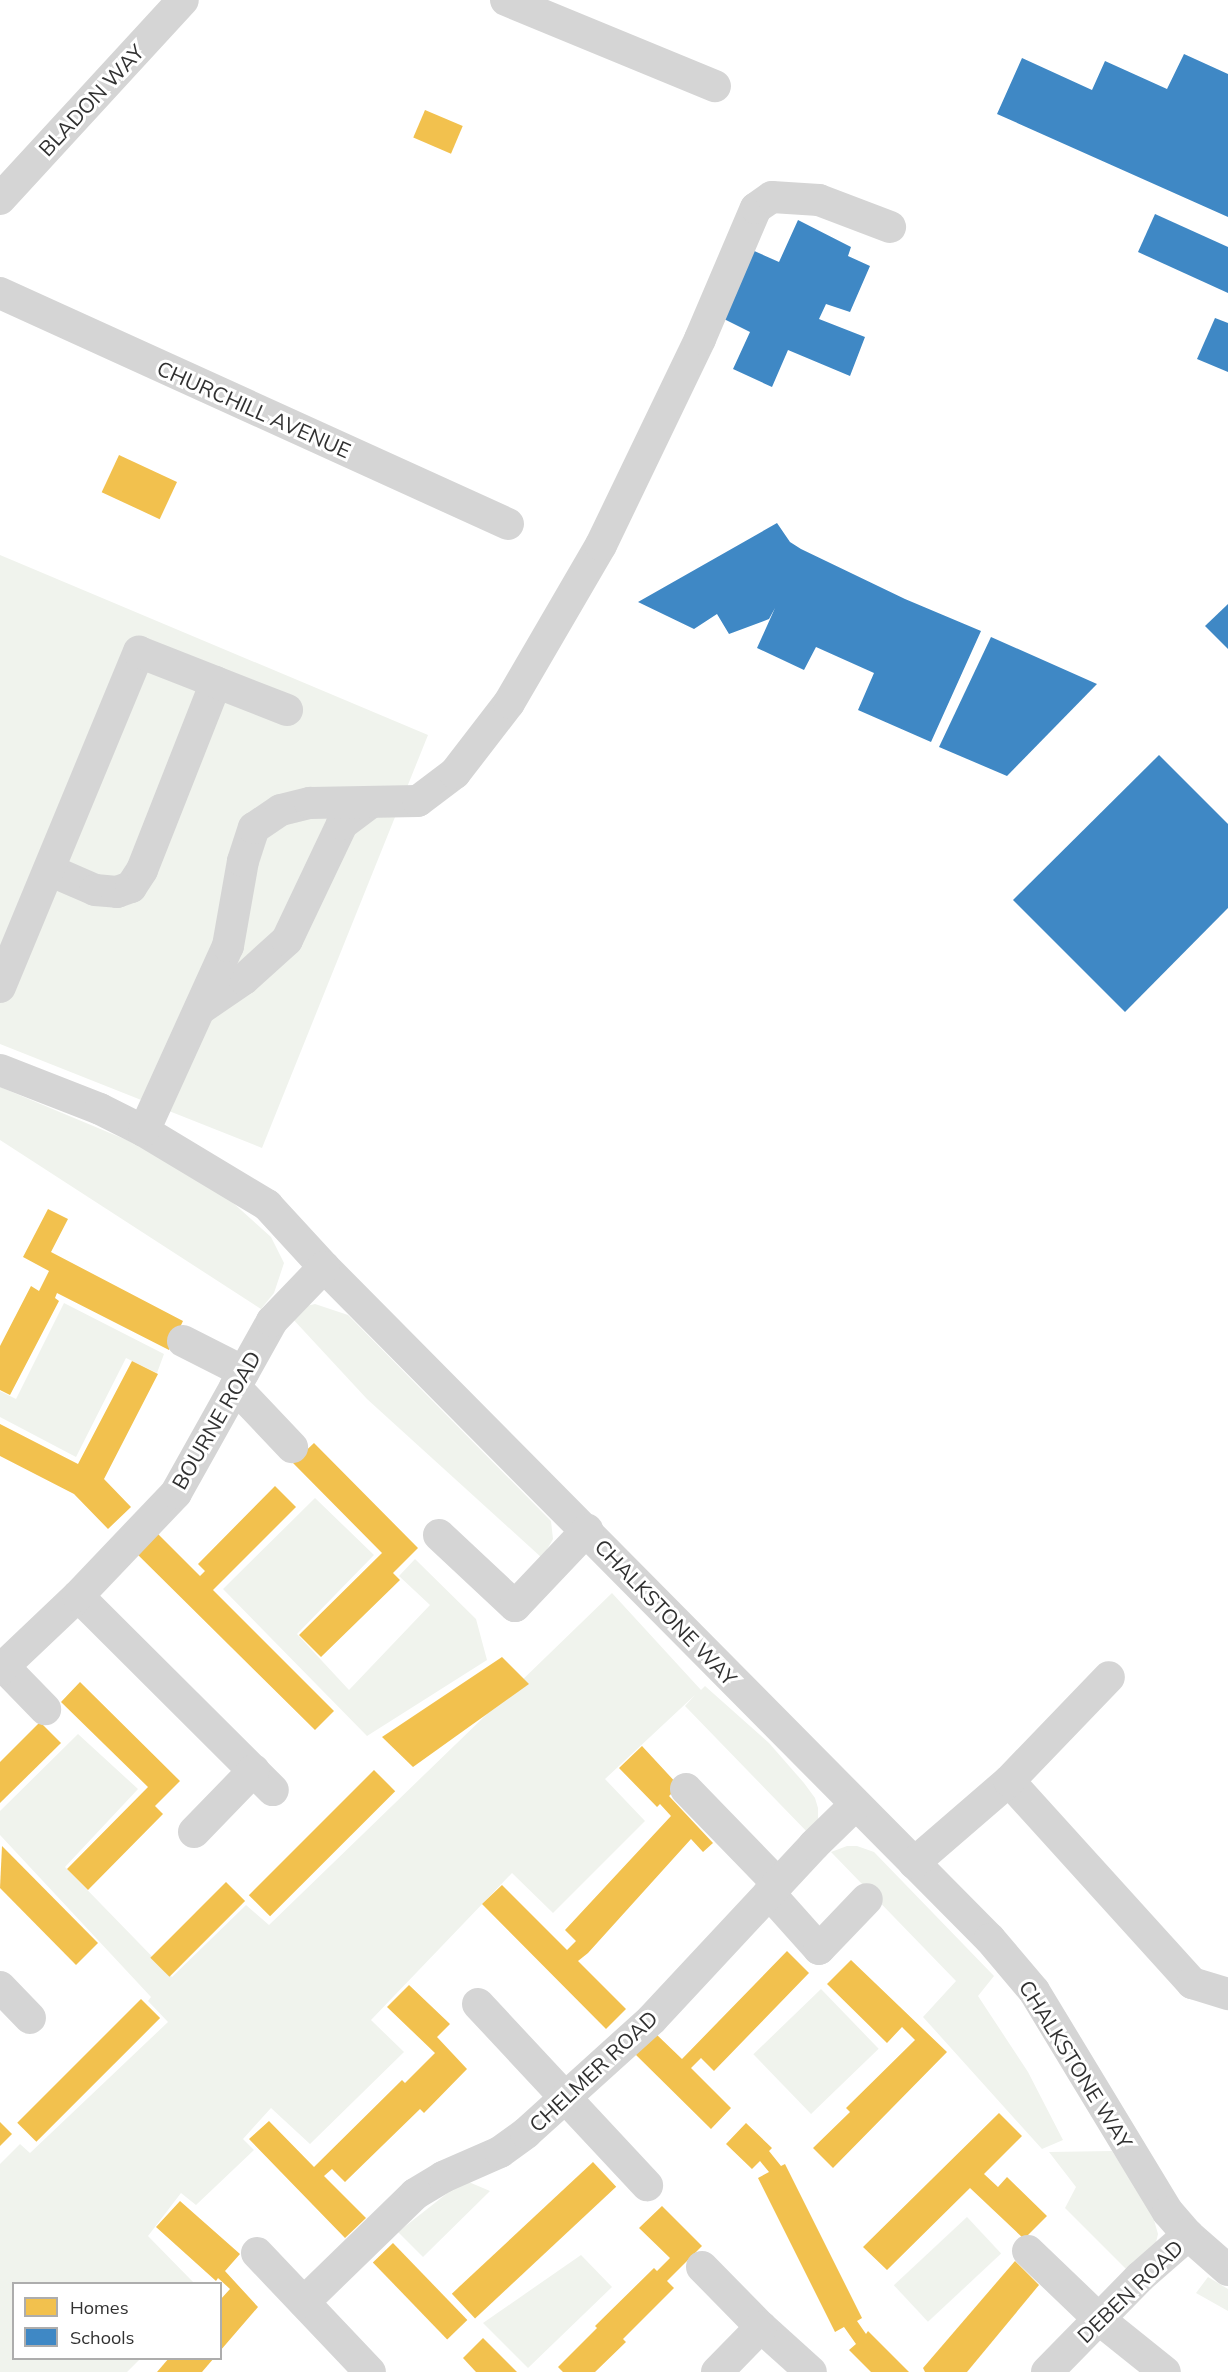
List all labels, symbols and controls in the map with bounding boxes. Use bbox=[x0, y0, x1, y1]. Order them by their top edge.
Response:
street label: BLADON WAY bbox=[33, 39, 149, 161]
street label: CHURCHILL AVENUE bbox=[153, 355, 355, 463]
street label: BOURNE ROAD bbox=[166, 1346, 266, 1494]
street label: CHALKSTONE WAY bbox=[590, 1534, 742, 1690]
street label: CHALKSTONE WAY bbox=[1014, 1975, 1138, 2153]
street label: CHELMER ROAD bbox=[524, 2005, 662, 2137]
street label: DEBEN ROAD bbox=[1072, 2234, 1188, 2348]
legend bbox=[12, 2282, 222, 2360]
text: Homes bbox=[70, 2296, 129, 2319]
text: Schools bbox=[70, 2326, 134, 2349]

